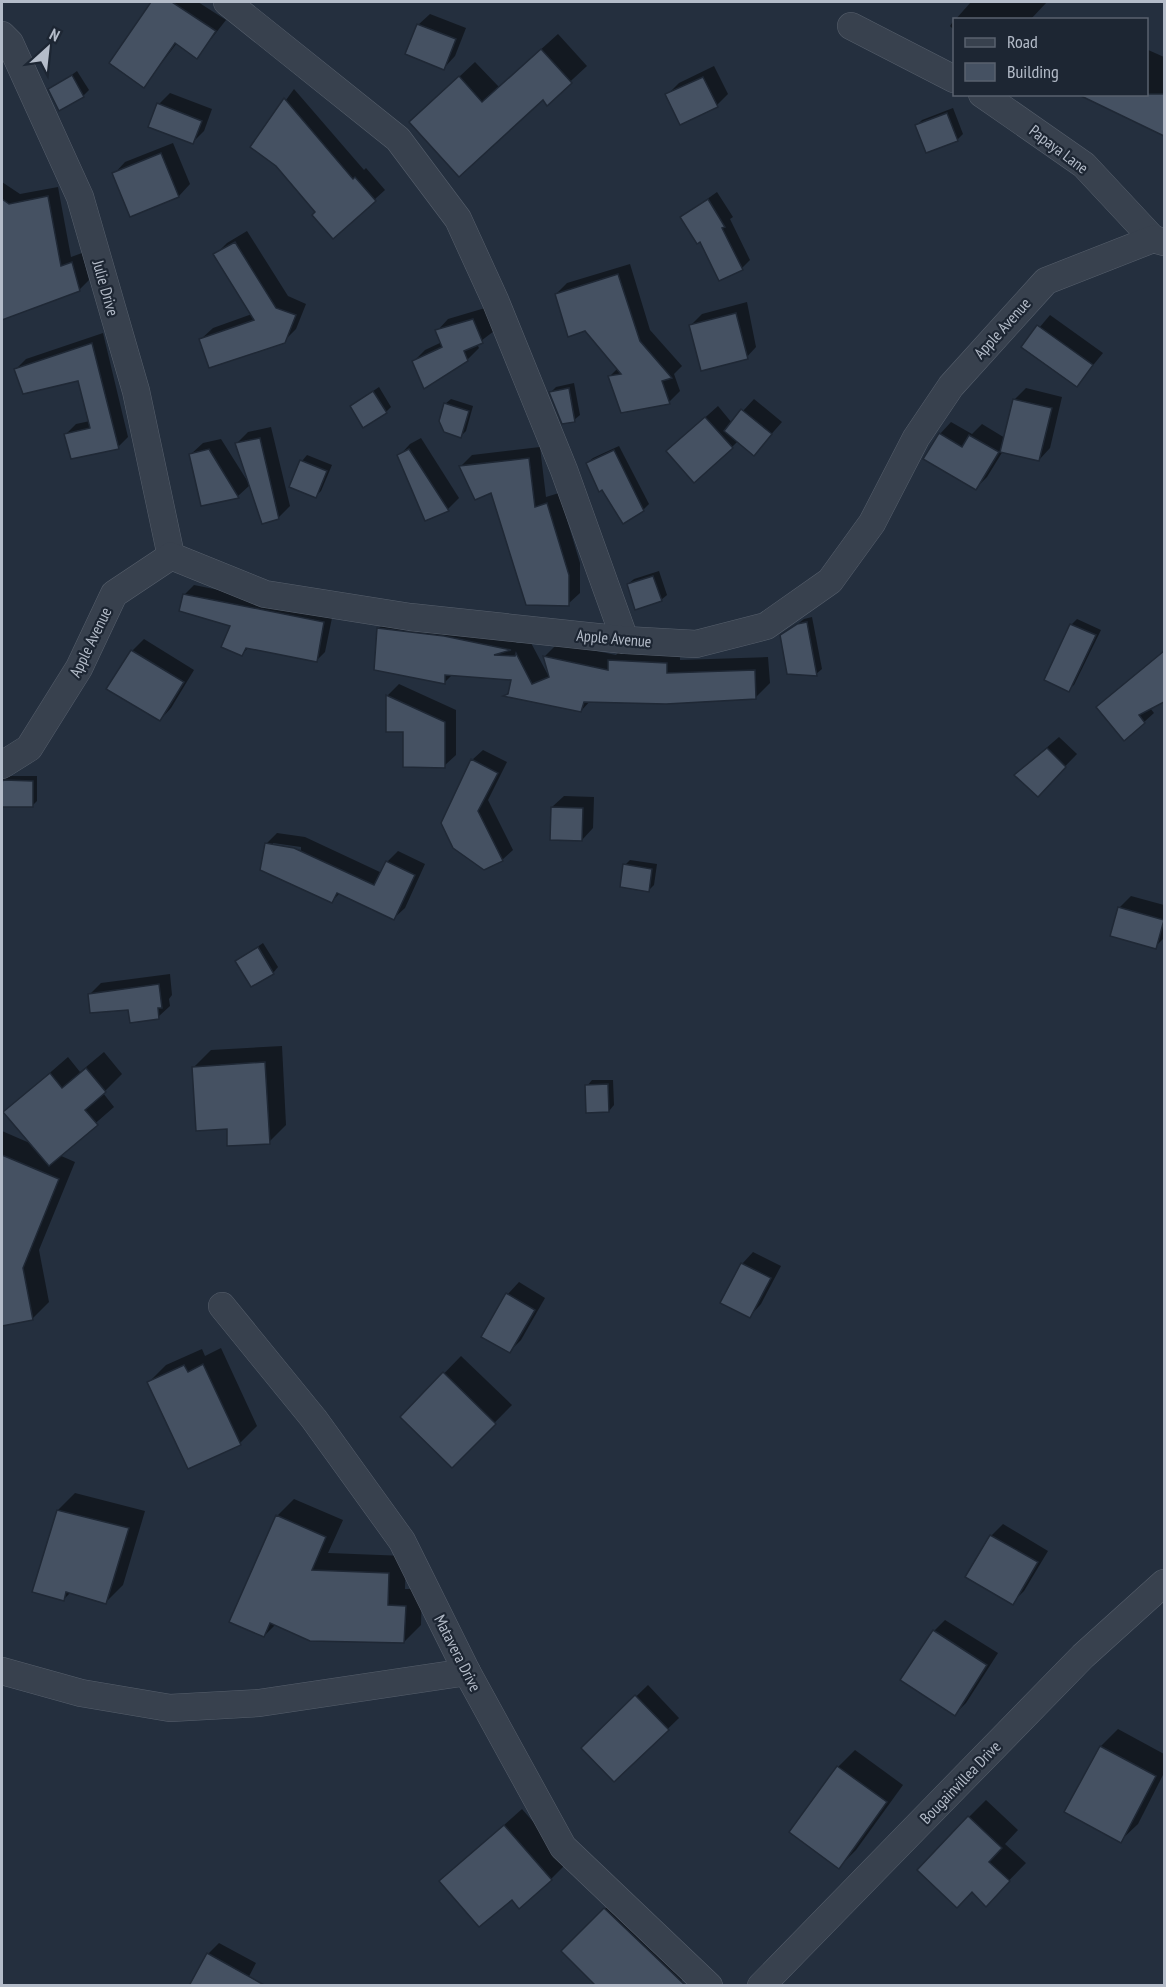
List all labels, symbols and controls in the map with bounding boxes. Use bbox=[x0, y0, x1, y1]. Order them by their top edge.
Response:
north arrow bbox=[18, 18, 78, 78]
legend bbox=[953, 18, 1148, 96]
text: N bbox=[46, 24, 63, 46]
text: Road bbox=[1007, 30, 1038, 53]
text: Building bbox=[1007, 60, 1059, 83]
street label: Papaya Lane bbox=[1026, 120, 1092, 178]
street label: Julie Drive bbox=[88, 257, 123, 318]
street label: Apple Avenue bbox=[969, 293, 1035, 363]
street label: Apple Avenue bbox=[65, 604, 115, 680]
street label: Apple Avenue bbox=[576, 625, 652, 651]
street label: Matavera Drive bbox=[430, 1611, 486, 1695]
street label: Bougainvillea Drive bbox=[915, 1736, 1005, 1828]

